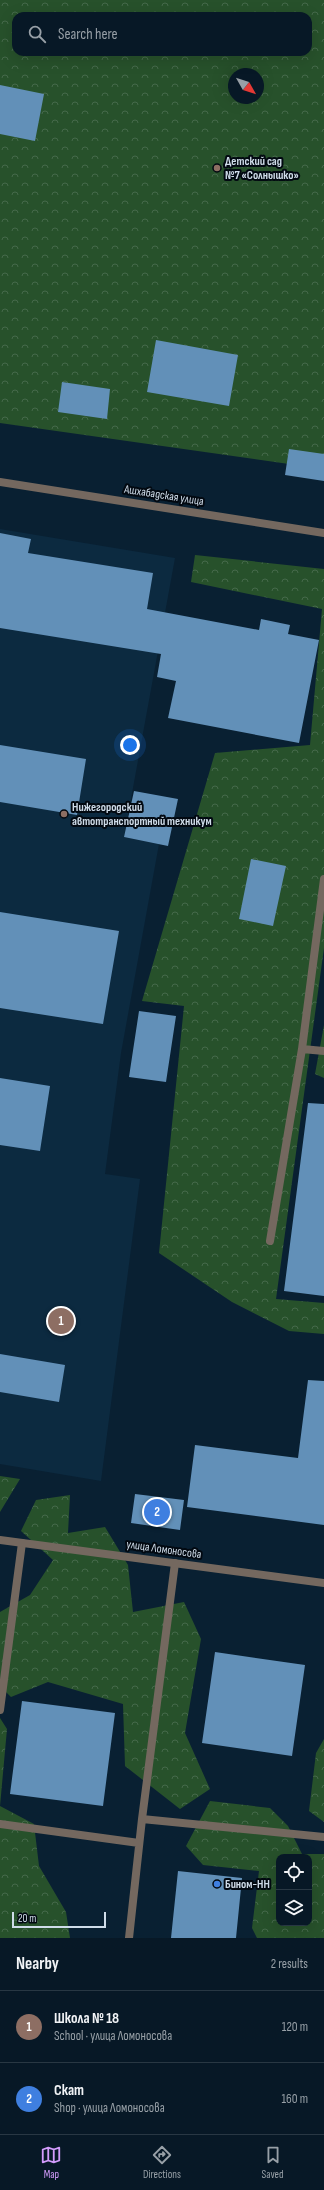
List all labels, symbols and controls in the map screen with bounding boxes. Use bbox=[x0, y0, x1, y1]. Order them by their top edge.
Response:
search box bbox=[12, 12, 312, 56]
icon: search bbox=[26, 23, 48, 45]
text: Search here bbox=[58, 25, 118, 44]
north arrow bbox=[228, 68, 264, 104]
place label: Детский сад №7 «Солнышко» bbox=[225, 154, 299, 183]
marker: Детский сад №7 «Солнышко» bbox=[212, 163, 222, 173]
street label: Ашхабадская улица bbox=[122, 482, 205, 509]
your location bbox=[120, 735, 140, 755]
place label: Нижегородский автотранспортный техникум bbox=[72, 800, 212, 829]
marker: Нижегородский автотранспортный техникум bbox=[59, 809, 69, 819]
pin: 1 bbox=[48, 1306, 74, 1336]
pin: 2 bbox=[144, 1497, 170, 1527]
street label: улица Ломоносова bbox=[125, 1537, 203, 1562]
map controls bbox=[276, 1854, 312, 1926]
button: locate bbox=[276, 1854, 312, 1890]
place label: Бином-НН bbox=[225, 1877, 270, 1892]
marker: Бином-НН bbox=[212, 1879, 222, 1889]
button: layers bbox=[276, 1890, 312, 1926]
scale bar bbox=[12, 1910, 106, 1929]
text: 20 m bbox=[18, 1912, 36, 1925]
text: Nearby bbox=[16, 1954, 59, 1974]
text: 2 results bbox=[271, 1956, 308, 1972]
text: Школа № 18 bbox=[54, 2009, 119, 2028]
text: 1 bbox=[26, 2019, 32, 2035]
text: 120 m bbox=[282, 2019, 308, 2035]
text: School · улица Ломоносова bbox=[54, 2028, 172, 2044]
text: Скат bbox=[54, 2081, 84, 2100]
text: 2 bbox=[26, 2091, 32, 2107]
text: 160 m bbox=[282, 2091, 308, 2107]
text: Shop · улица Ломоносова bbox=[54, 2100, 165, 2116]
tab: Map bbox=[40, 2144, 62, 2181]
tab: Directions bbox=[143, 2144, 181, 2181]
tab: Saved bbox=[262, 2144, 284, 2181]

